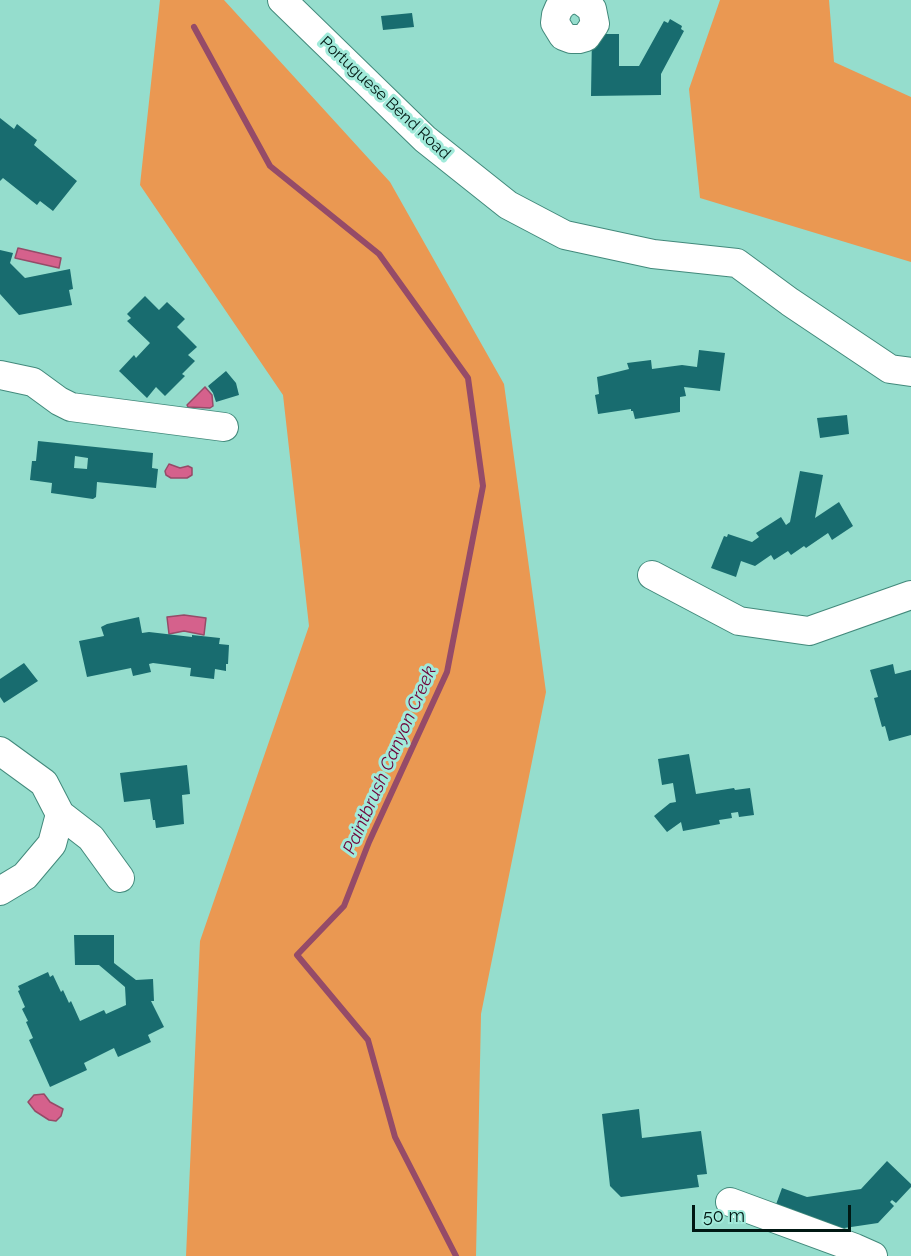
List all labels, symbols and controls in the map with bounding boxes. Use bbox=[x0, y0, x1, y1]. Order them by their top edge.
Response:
street label: Portuguese Bend Road bbox=[316, 32, 454, 164]
water label: Paintbrush Canyon Creek bbox=[339, 663, 441, 857]
scale bar bbox=[695, 1193, 854, 1231]
text: 50 m bbox=[703, 1205, 745, 1226]

